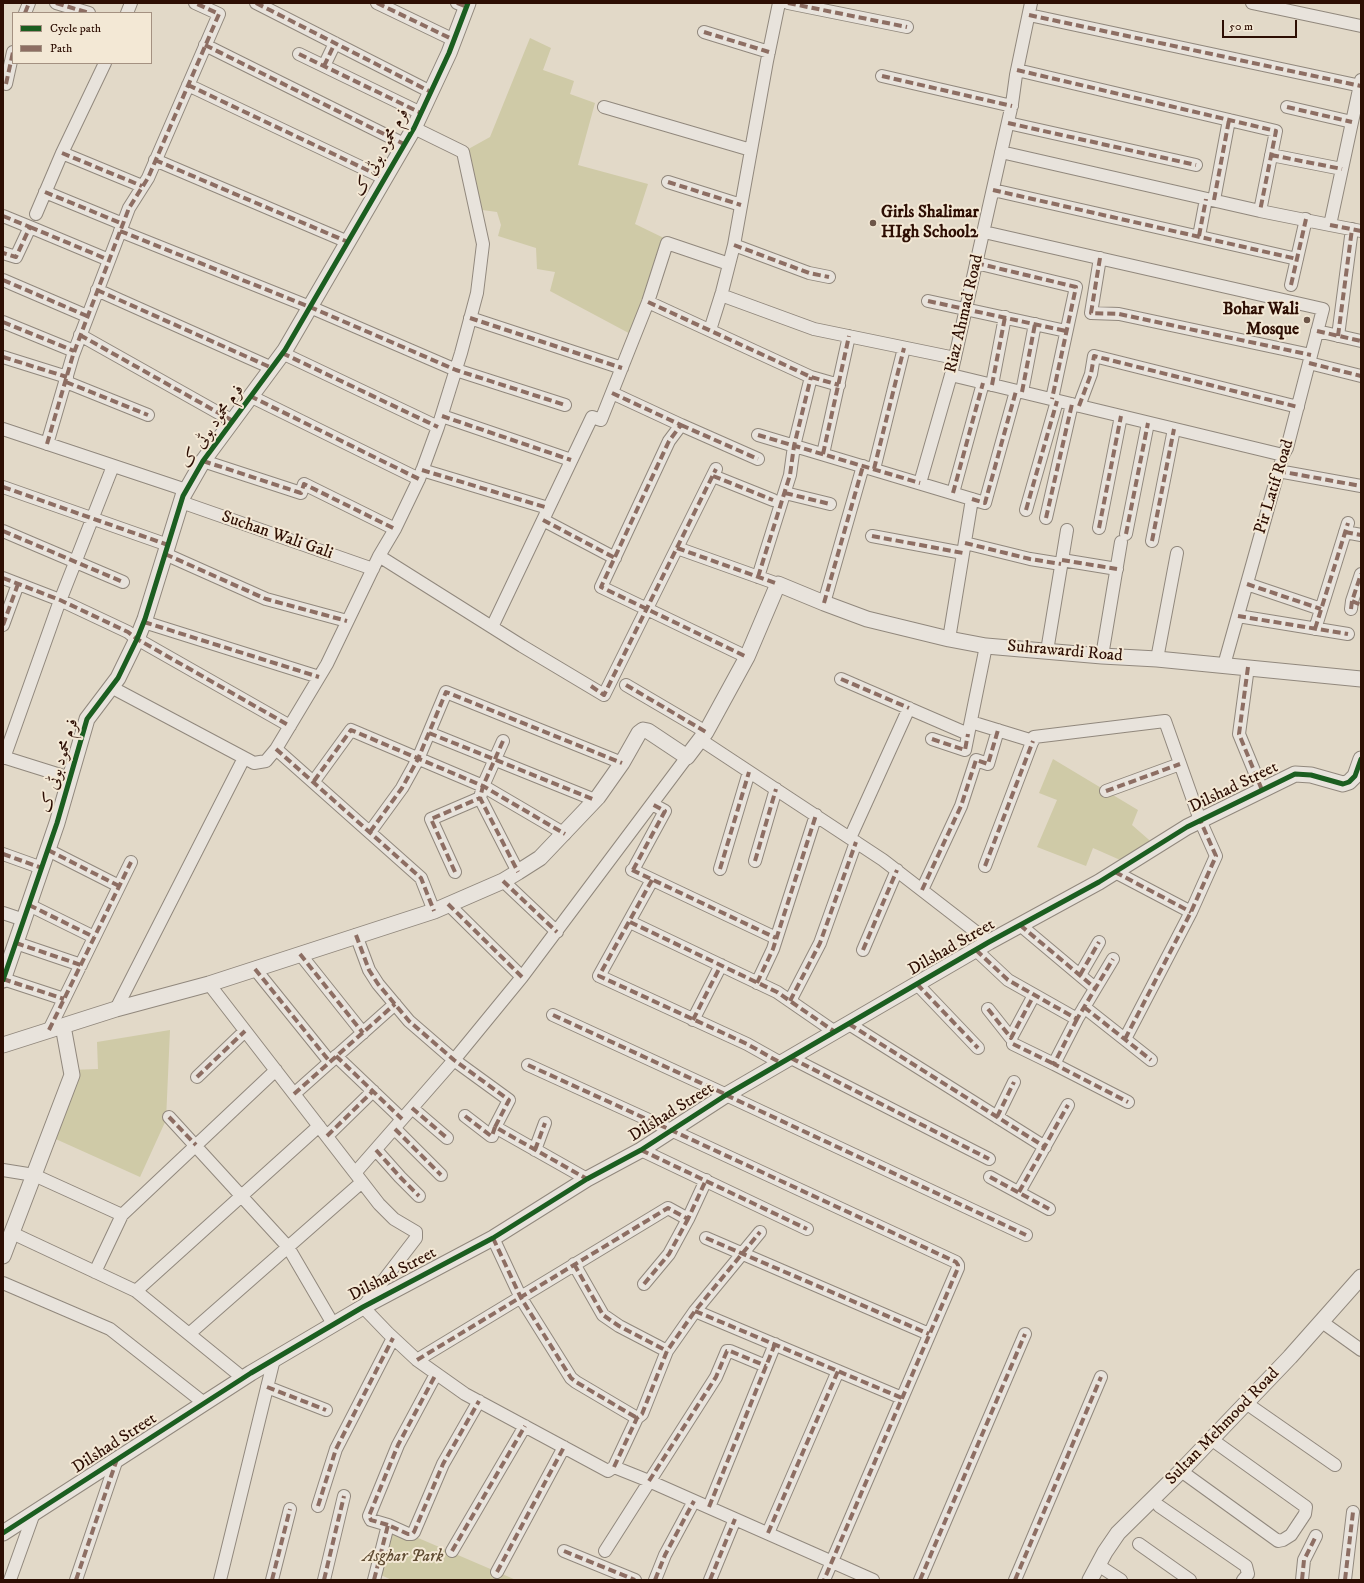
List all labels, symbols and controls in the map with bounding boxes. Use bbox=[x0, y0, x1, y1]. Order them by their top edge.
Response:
legend bbox=[12, 12, 152, 64]
scale bar bbox=[1224, 12, 1299, 38]
text: 50 m bbox=[1229, 19, 1253, 34]
text: Cycle path bbox=[50, 21, 101, 36]
text: Path bbox=[50, 41, 72, 56]
street label: فرم محمود بوٹی ک bbox=[349, 105, 415, 201]
place label: Girls Shalimar HIgh School2 bbox=[881, 203, 979, 243]
marker: Girls Shalimar HIgh School2 bbox=[868, 218, 878, 228]
street label: Riaz Ahmad Road bbox=[941, 253, 989, 375]
place label: Bohar Wali Mosque bbox=[1223, 300, 1299, 340]
marker: Bohar Wali Mosque bbox=[1302, 315, 1312, 325]
street label: فرم محمود بوٹی ک bbox=[177, 381, 249, 473]
street label: Pir Latif Road bbox=[1251, 437, 1299, 537]
street label: Suchan Wali Gali bbox=[219, 507, 335, 565]
street label: Suhrawardi Road bbox=[1007, 637, 1123, 667]
street label: فرم محمود بوٹی ک bbox=[36, 716, 84, 816]
street label: Dilshad Street bbox=[1186, 758, 1282, 818]
street label: Dilshad Street bbox=[905, 915, 999, 981]
street label: Dilshad Street bbox=[626, 1079, 718, 1147]
street label: Dilshad Street bbox=[346, 1243, 440, 1307]
street label: Sultan Mehmood Road bbox=[1162, 1364, 1284, 1490]
street label: Dilshad Street bbox=[69, 1409, 161, 1479]
park label: Asghar Park bbox=[363, 1547, 443, 1567]

